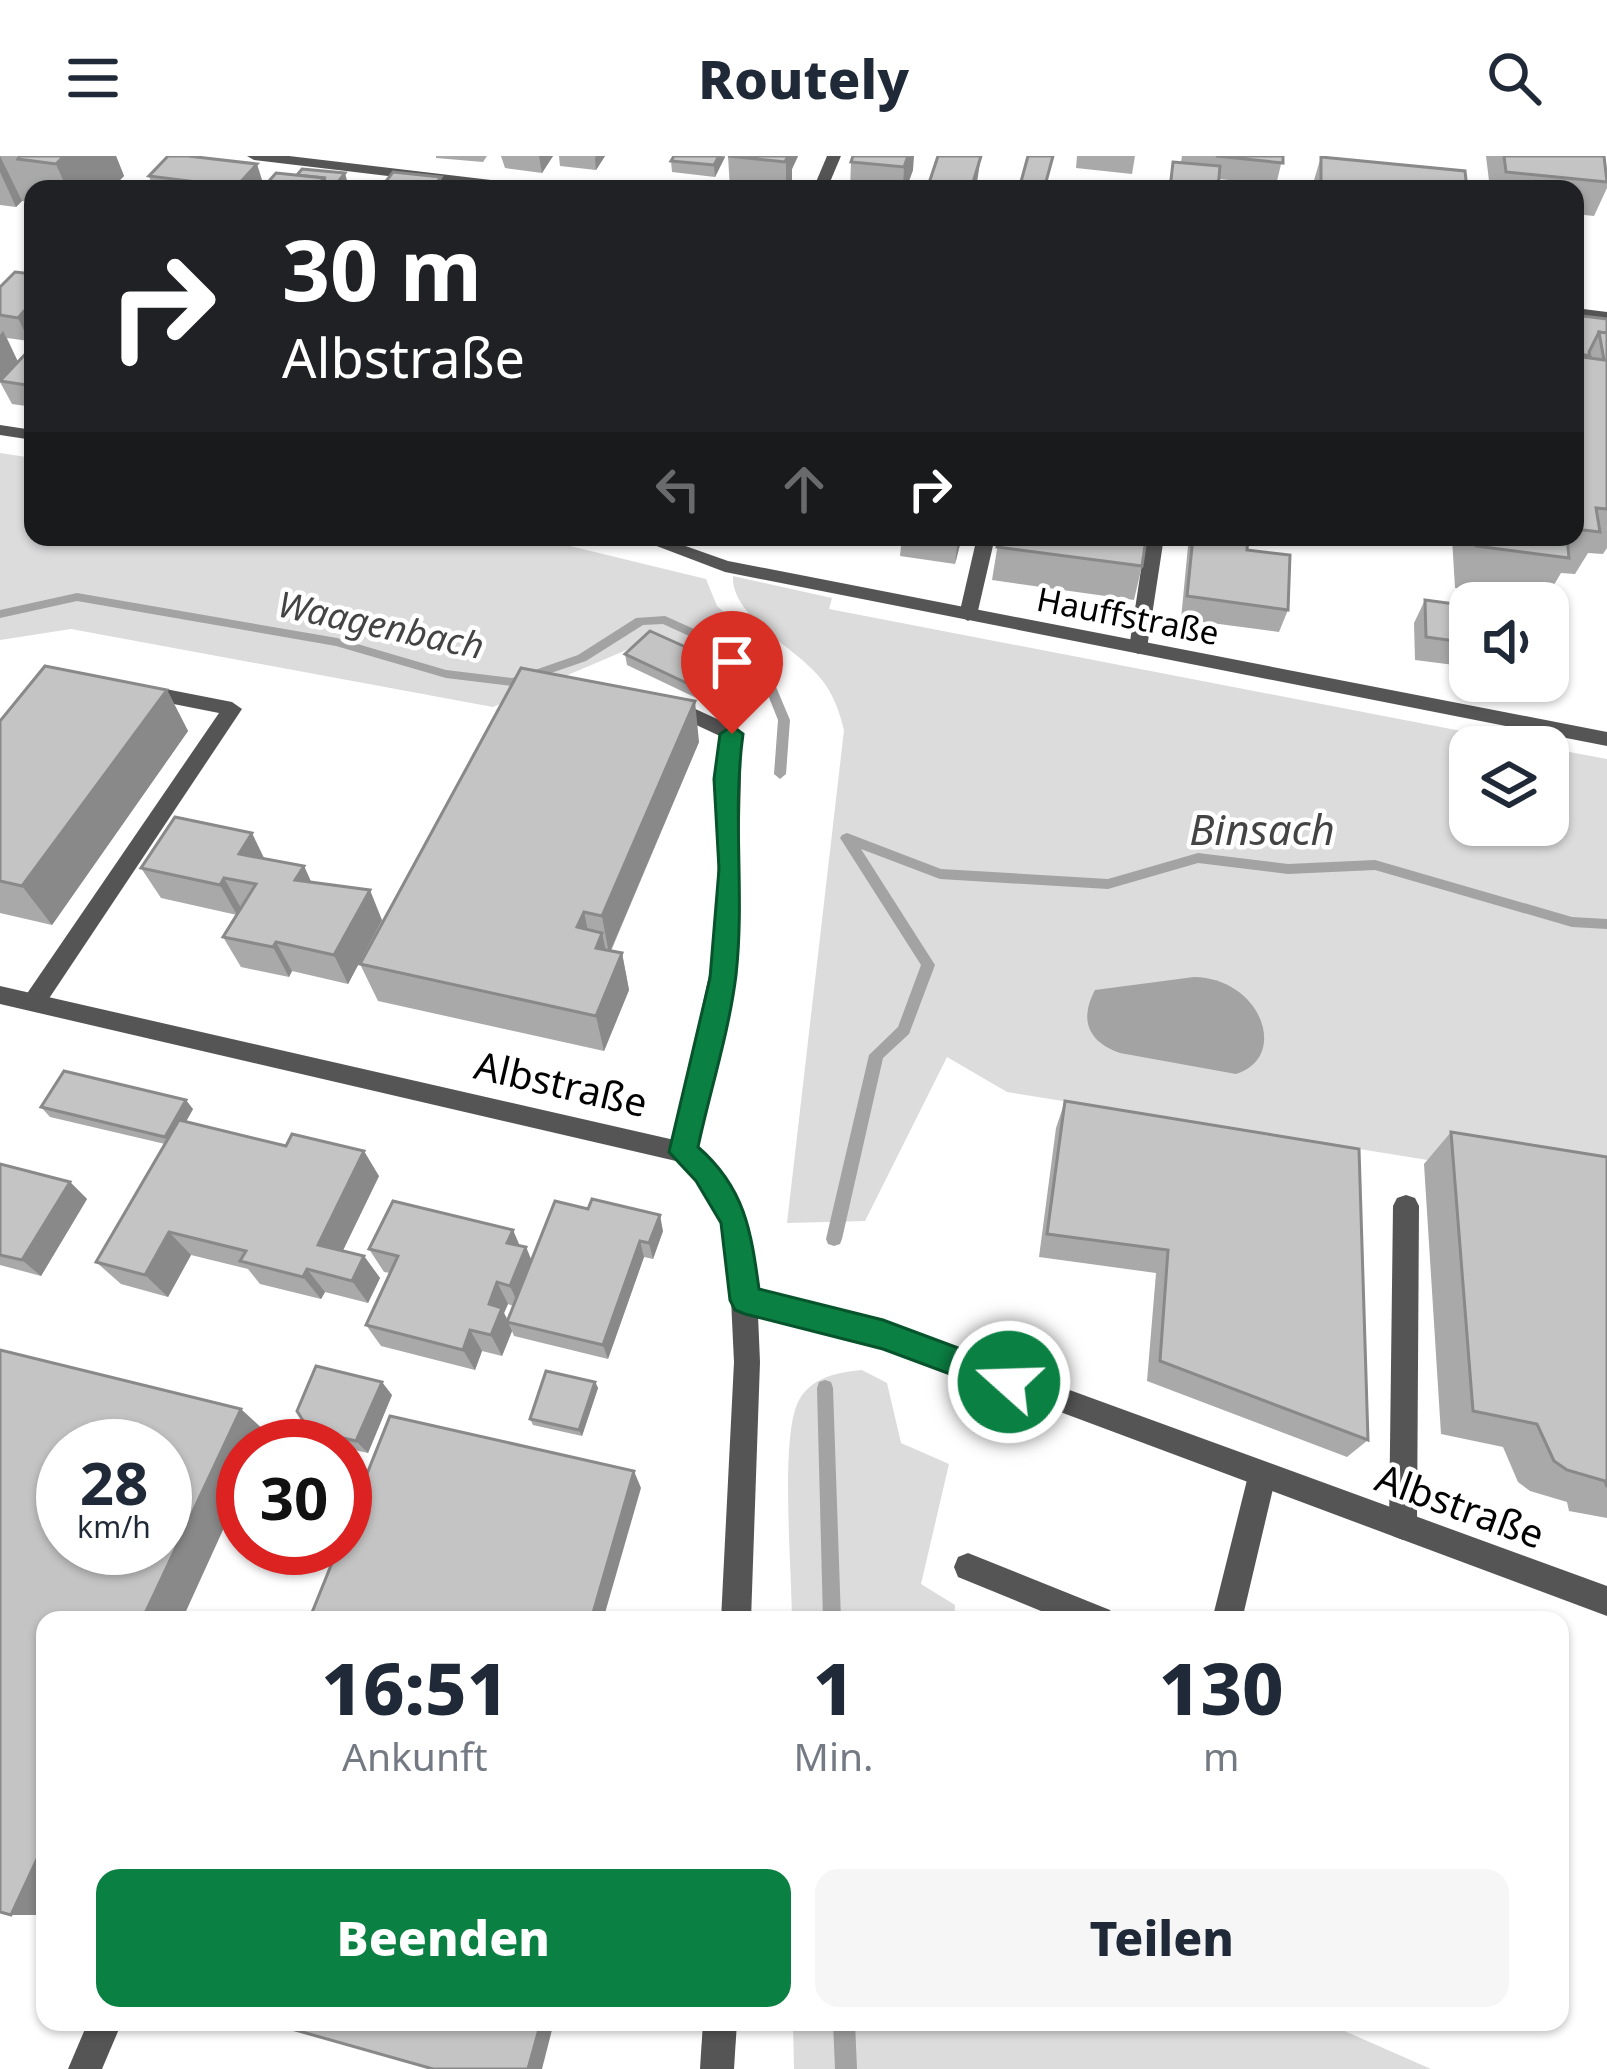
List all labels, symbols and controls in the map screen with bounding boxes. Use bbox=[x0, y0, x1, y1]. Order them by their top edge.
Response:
text: Routely bbox=[698, 41, 909, 115]
icon: menu bbox=[60, 45, 126, 111]
icon: search bbox=[1481, 45, 1547, 111]
text: 30 m bbox=[282, 211, 482, 326]
icon: right bbox=[84, 228, 240, 384]
text: Albstraße bbox=[282, 320, 525, 394]
icon: left bbox=[645, 456, 711, 522]
icon: ahead bbox=[771, 456, 837, 522]
icon: right bbox=[897, 456, 963, 522]
street label: Hauffstraße bbox=[1033, 576, 1223, 655]
water label: Waagenbach bbox=[274, 579, 488, 670]
map controls bbox=[1449, 582, 1569, 846]
button: sound bbox=[1449, 582, 1569, 702]
pin bbox=[681, 611, 783, 734]
icon: arrive bbox=[699, 629, 765, 695]
button: layers bbox=[1449, 726, 1569, 846]
water label: Binsach bbox=[1189, 800, 1335, 857]
street label: Albstraße bbox=[470, 1037, 653, 1128]
position arrow bbox=[946, 1319, 1072, 1445]
speed limit sign: 30 bbox=[216, 1419, 372, 1575]
text: 28 bbox=[80, 1441, 148, 1523]
street label: Albstraße bbox=[1369, 1450, 1552, 1560]
text: km/h bbox=[77, 1506, 151, 1547]
text: 16:51 bbox=[321, 1638, 508, 1736]
text: 1 bbox=[813, 1638, 854, 1736]
text: 130 bbox=[1159, 1638, 1284, 1736]
text: Ankunft bbox=[342, 1729, 488, 1782]
text: Min. bbox=[794, 1729, 874, 1782]
text: m bbox=[1203, 1729, 1239, 1782]
button: Beenden bbox=[96, 1869, 791, 2007]
button: Teilen bbox=[815, 1869, 1509, 2007]

